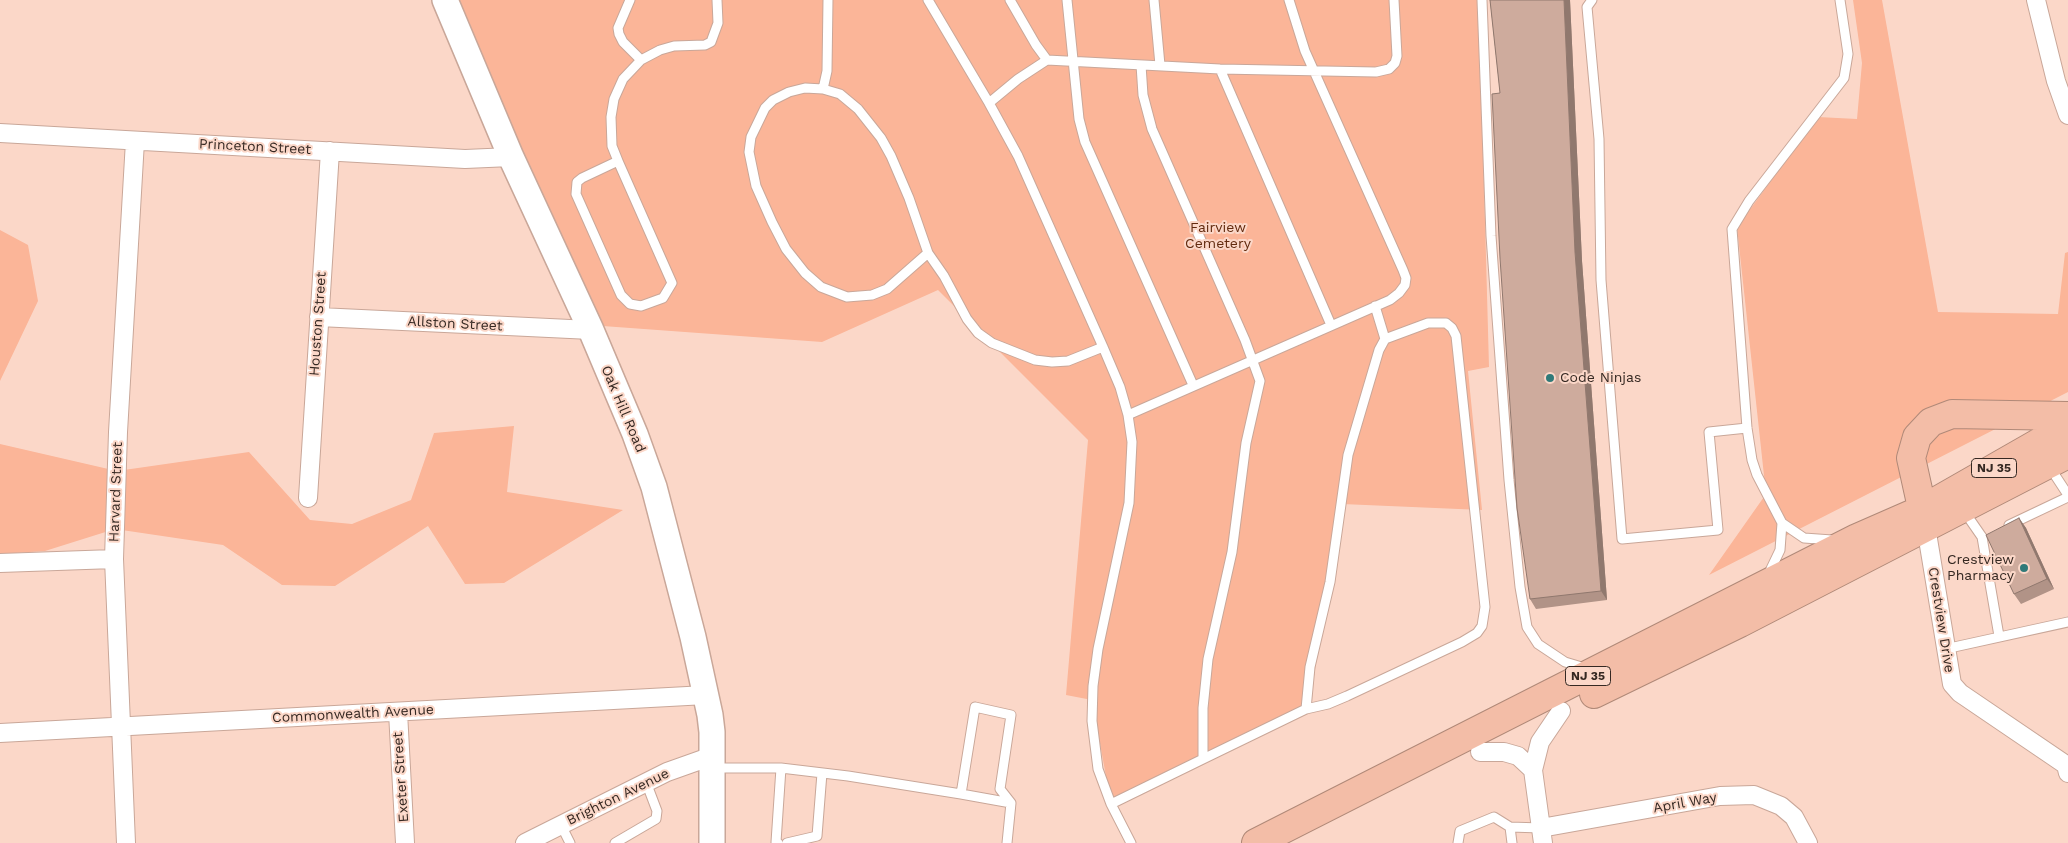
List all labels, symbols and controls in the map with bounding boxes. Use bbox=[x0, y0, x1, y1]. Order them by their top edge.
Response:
street label: Princeton Street bbox=[199, 136, 311, 158]
park label: Fairview Cemetery bbox=[1185, 220, 1251, 252]
street label: Houston Street bbox=[306, 271, 330, 377]
street label: Allston Street bbox=[407, 313, 503, 335]
street label: Oak Hill Road bbox=[597, 363, 649, 455]
place label: Code Ninjas bbox=[1560, 370, 1641, 386]
marker: Code Ninjas bbox=[1544, 372, 1556, 384]
street label: Harvard Street bbox=[106, 442, 126, 542]
road number: NJ 35 bbox=[1972, 458, 2016, 478]
place label: Crestview Pharmacy bbox=[1947, 552, 2014, 584]
marker: Crestview Pharmacy bbox=[2018, 562, 2030, 574]
street label: Crestview Drive bbox=[1924, 566, 1958, 674]
road number: NJ 35 bbox=[1566, 666, 1610, 686]
street label: Commonwealth Avenue bbox=[272, 701, 434, 727]
street label: Exeter Street bbox=[389, 731, 413, 823]
street label: Brighton Avenue bbox=[564, 765, 672, 829]
street label: April Way bbox=[1652, 789, 1718, 817]

